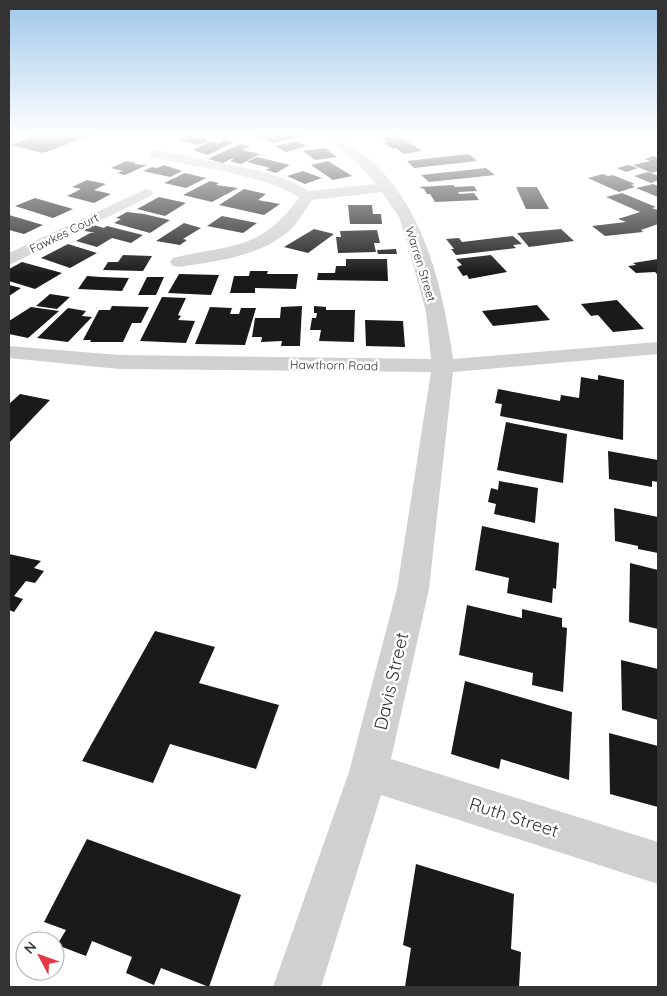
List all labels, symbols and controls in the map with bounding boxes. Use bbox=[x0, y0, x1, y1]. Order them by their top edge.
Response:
street label: Fawkes Court bbox=[27, 210, 101, 256]
street label: Warren Street bbox=[402, 225, 440, 303]
street label: Hawthorn Road bbox=[290, 357, 378, 373]
street label: Davis Street bbox=[369, 630, 413, 732]
street label: Ruth Street bbox=[466, 792, 562, 842]
north arrow bbox=[15, 931, 65, 981]
text: N bbox=[20, 938, 40, 957]

